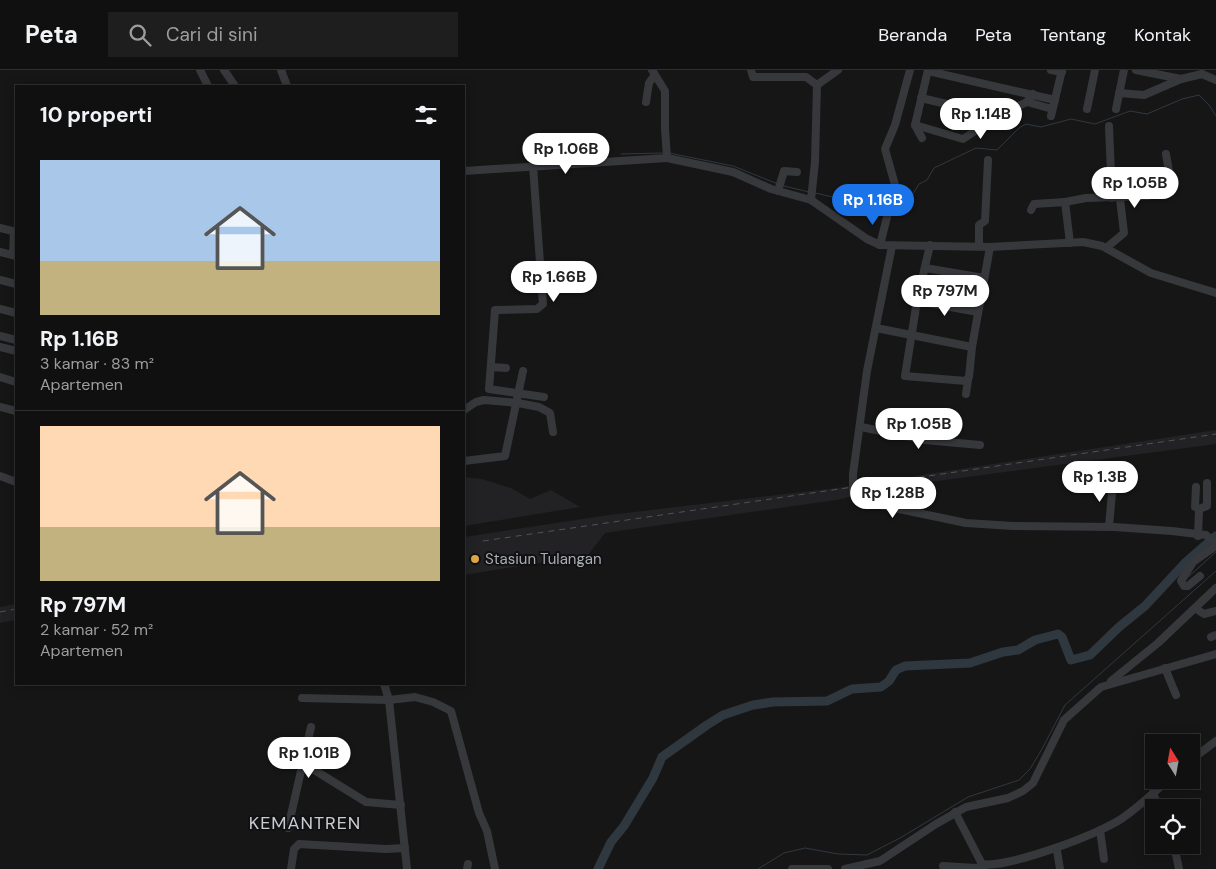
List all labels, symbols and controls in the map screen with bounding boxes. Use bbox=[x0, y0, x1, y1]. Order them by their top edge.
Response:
search box bbox=[108, 12, 458, 57]
text: Peta bbox=[25, 19, 78, 50]
icon: search bbox=[126, 21, 154, 49]
text: Cari di sini bbox=[166, 22, 258, 47]
text: Beranda bbox=[878, 23, 947, 47]
text: Peta bbox=[975, 23, 1012, 47]
text: Tentang bbox=[1040, 23, 1106, 47]
text: Kontak bbox=[1134, 23, 1191, 47]
pin: Rp 1.14B bbox=[929, 98, 1033, 140]
text: 10 properti bbox=[40, 101, 152, 129]
icon: filters bbox=[412, 101, 440, 129]
text: Rp 1.14B bbox=[951, 103, 1011, 124]
pin: Rp 1.06B bbox=[514, 132, 618, 175]
text: Rp 1.06B bbox=[533, 138, 599, 159]
pin: Rp 1.05B bbox=[1083, 166, 1187, 209]
text: Rp 1.05B bbox=[1103, 172, 1167, 193]
pin: Rp 1.16B bbox=[821, 184, 925, 226]
text: Rp 1.16B bbox=[843, 189, 903, 210]
icon: home bbox=[195, 193, 285, 283]
pin: Rp 1.66B bbox=[502, 260, 606, 303]
text: Rp 1.66B bbox=[522, 266, 586, 287]
pin: Rp 797M bbox=[899, 274, 991, 317]
text: Rp 797M bbox=[912, 280, 978, 301]
text: Rp 1.16B bbox=[40, 325, 119, 353]
text: 3 kamar · 83 m² bbox=[40, 353, 154, 374]
text: Apartemen bbox=[40, 374, 123, 395]
pin: Rp 1.05B bbox=[867, 408, 971, 450]
text: Rp 1.05B bbox=[887, 413, 951, 434]
icon: home bbox=[195, 458, 285, 548]
pin: Rp 1.3B bbox=[1054, 460, 1146, 503]
text: Rp 1.3B bbox=[1073, 466, 1127, 487]
pin: Rp 1.28B bbox=[841, 476, 945, 519]
text: Rp 1.28B bbox=[861, 482, 925, 503]
place label: Stasiun Tulangan bbox=[485, 549, 602, 569]
marker: Stasiun Tulangan bbox=[469, 553, 481, 565]
text: Rp 797M bbox=[40, 591, 126, 619]
text: 2 kamar · 52 m² bbox=[40, 619, 153, 640]
text: Apartemen bbox=[40, 640, 123, 661]
north arrow bbox=[1145, 734, 1200, 789]
map controls bbox=[1145, 734, 1200, 854]
pin: Rp 1.01B bbox=[257, 736, 361, 779]
text: Rp 1.01B bbox=[279, 742, 339, 763]
button: locate bbox=[1145, 799, 1200, 854]
district label: KEMANTREN bbox=[249, 811, 361, 835]

